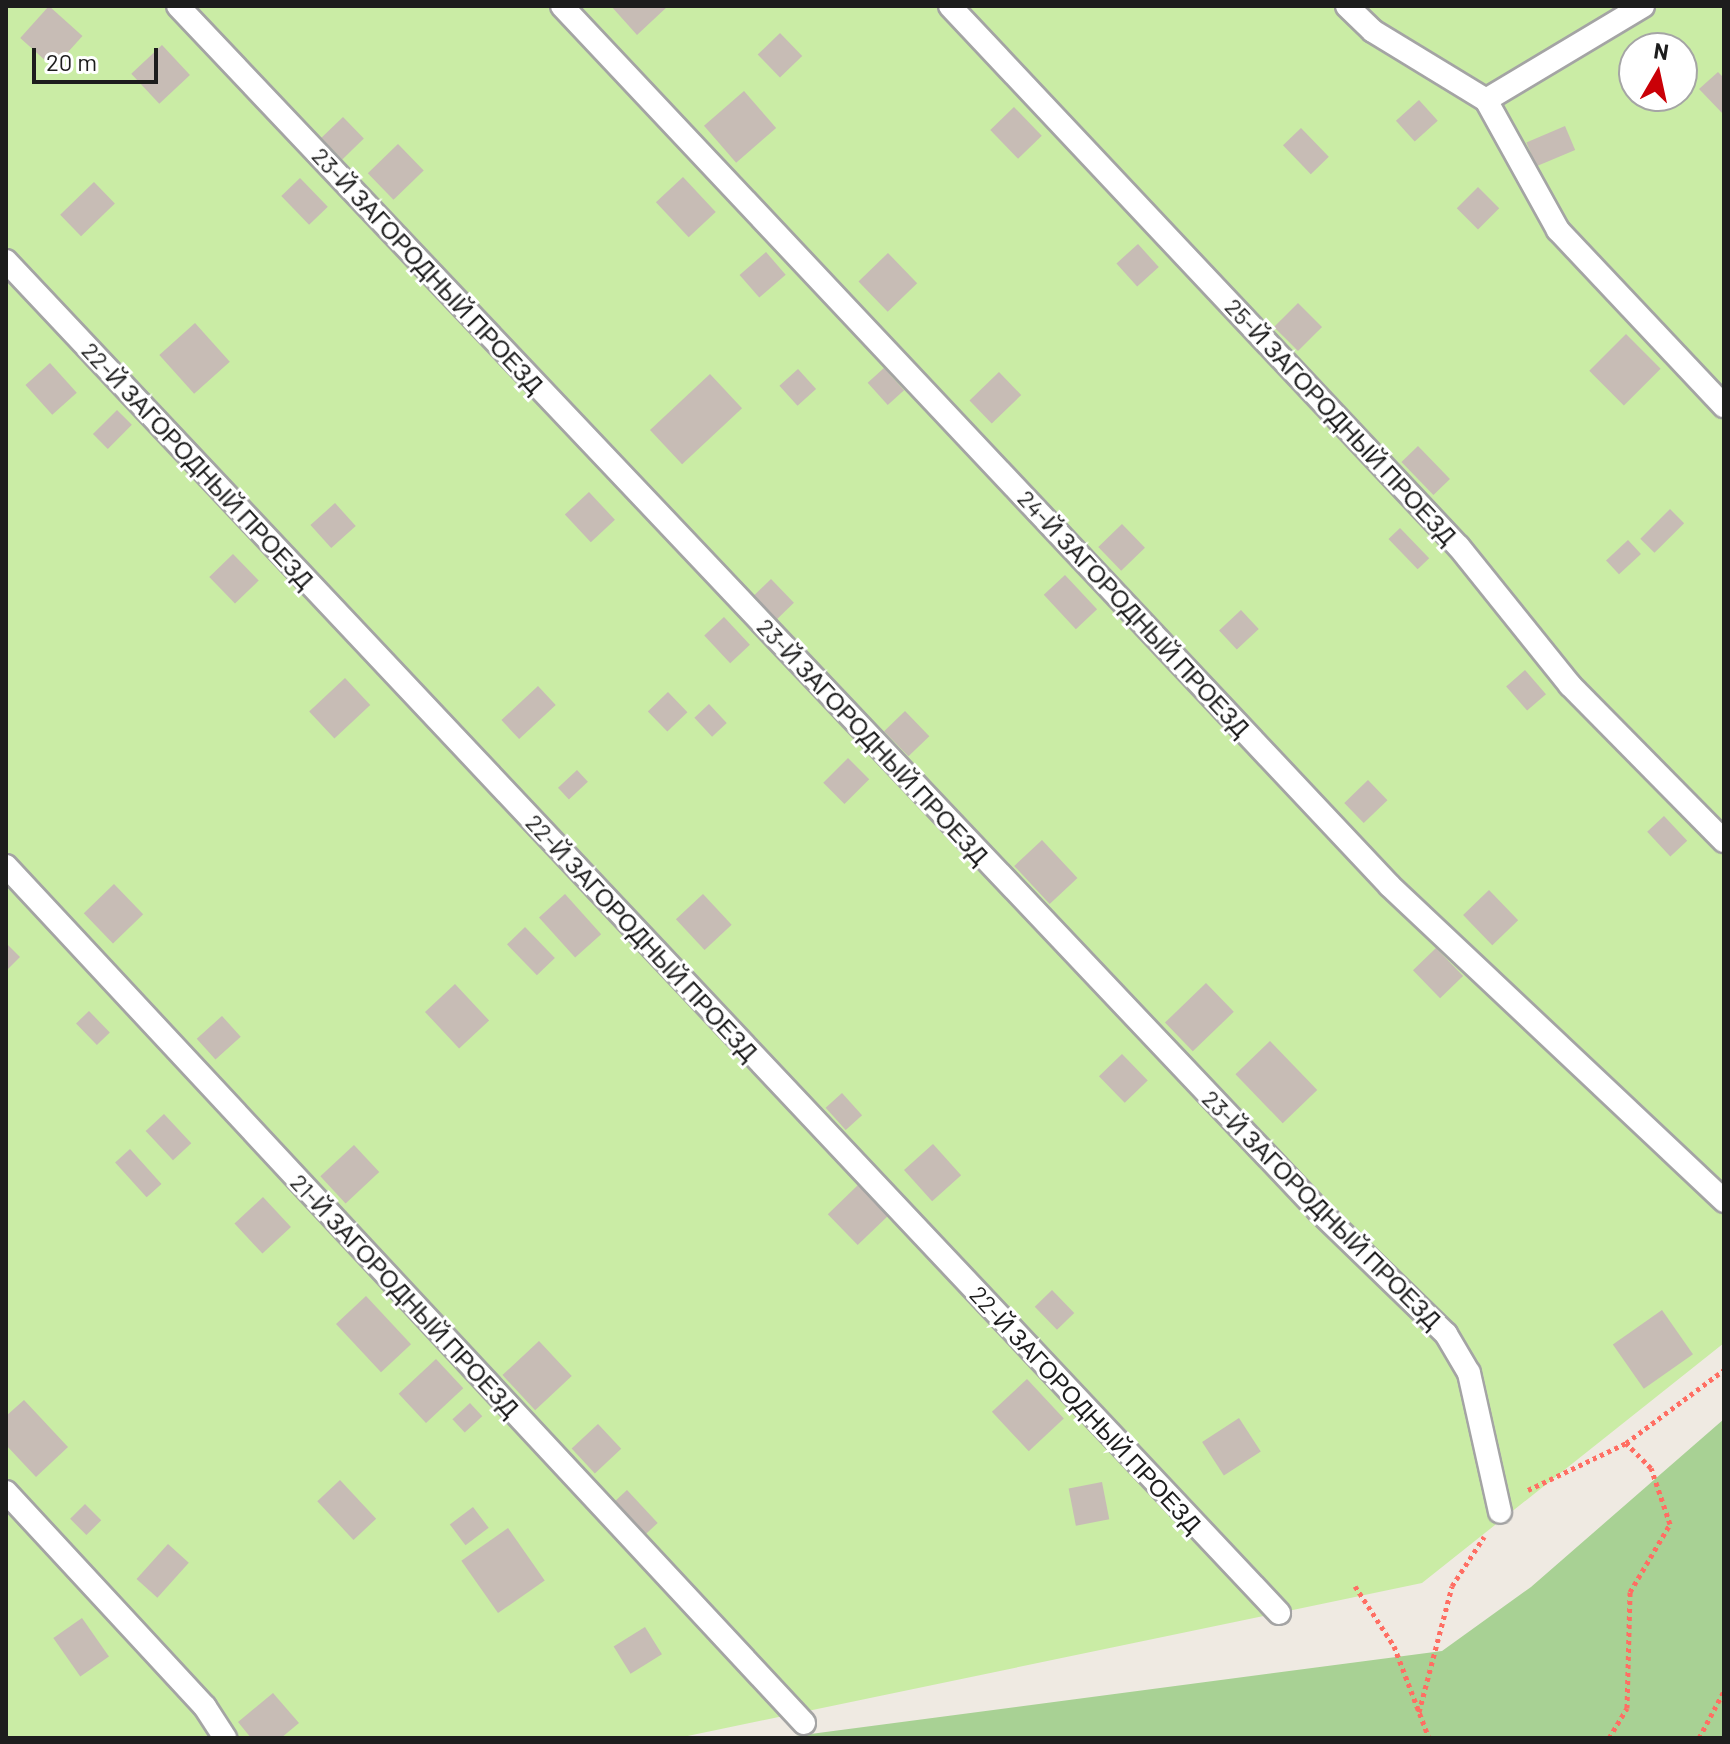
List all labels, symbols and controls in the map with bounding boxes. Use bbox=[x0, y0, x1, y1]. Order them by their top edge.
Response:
scale bar bbox=[36, 32, 162, 82]
north arrow bbox=[1618, 32, 1698, 112]
text: N bbox=[1652, 36, 1671, 64]
text: 20 m bbox=[46, 47, 97, 76]
street label: 23-Й ЗАГОРОДНЫЙ ПРОЕЗД bbox=[306, 141, 550, 399]
street label: 25-Й ЗАГОРОДНЫЙ ПРОЕЗД bbox=[1219, 292, 1463, 550]
street label: 22-Й ЗАГОРОДНЫЙ ПРОЕЗД bbox=[76, 336, 320, 594]
street label: 24-Й ЗАГОРОДНЫЙ ПРОЕЗД bbox=[1012, 484, 1256, 742]
street label: 23-Й ЗАГОРОДНЫЙ ПРОЕЗД bbox=[751, 612, 995, 870]
street label: 22-Й ЗАГОРОДНЫЙ ПРОЕЗД bbox=[520, 808, 764, 1066]
street label: 23-Й ЗАГОРОДНЫЙ ПРОЕЗД bbox=[1197, 1084, 1447, 1334]
street label: 21-Й ЗАГОРОДНЫЙ ПРОЕЗД bbox=[285, 1168, 525, 1422]
street label: 22-Й ЗАГОРОДНЫЙ ПРОЕЗД bbox=[964, 1280, 1208, 1538]

